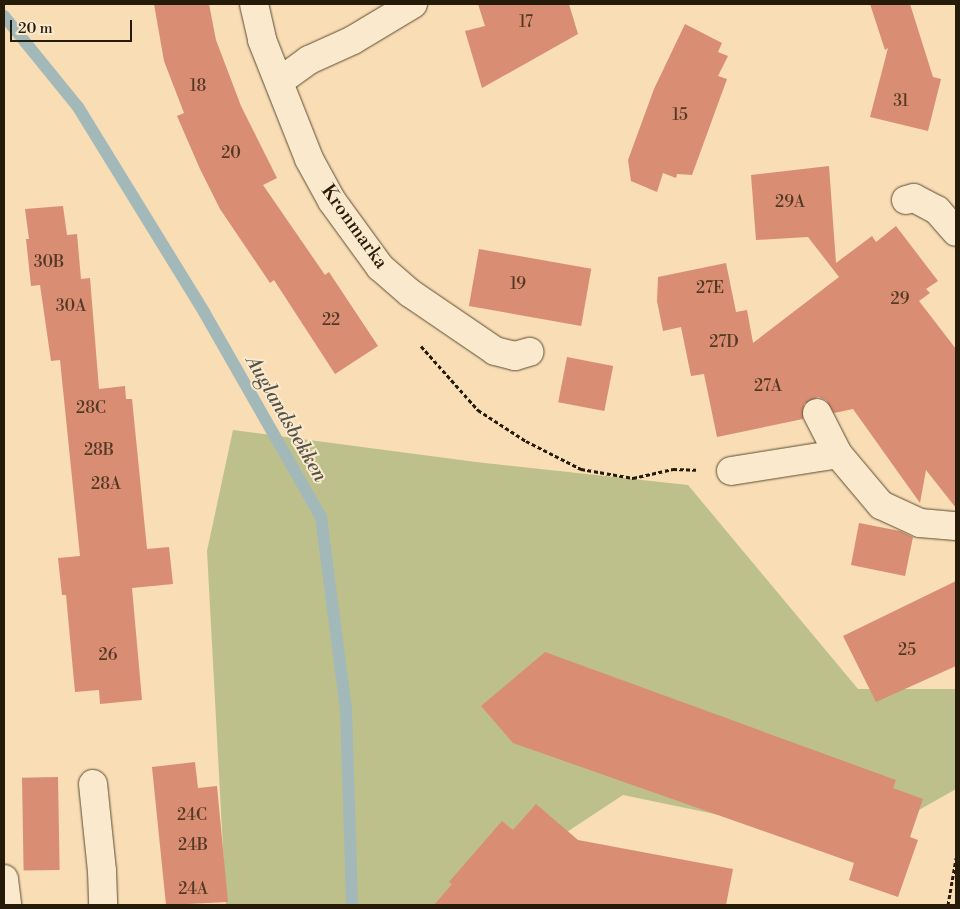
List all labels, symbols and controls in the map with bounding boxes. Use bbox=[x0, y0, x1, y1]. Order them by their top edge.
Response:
scale bar bbox=[12, 10, 135, 42]
house number: 17 bbox=[519, 12, 533, 32]
text: 20 m bbox=[18, 19, 53, 38]
house number: 18 bbox=[190, 76, 206, 96]
house number: 31 bbox=[893, 91, 909, 111]
house number: 15 bbox=[672, 105, 688, 125]
house number: 20 bbox=[221, 143, 241, 163]
street label: Kronmarka bbox=[316, 181, 392, 273]
house number: 29A bbox=[775, 192, 805, 212]
house number: 30B bbox=[34, 252, 64, 272]
house number: 19 bbox=[510, 274, 526, 294]
house number: 27E bbox=[696, 278, 724, 298]
house number: 29 bbox=[891, 289, 909, 309]
house number: 30A bbox=[56, 296, 86, 316]
house number: 22 bbox=[322, 310, 340, 330]
house number: 27D bbox=[709, 332, 739, 352]
water label: Auglandsbekken bbox=[240, 352, 332, 486]
house number: 27A bbox=[754, 376, 782, 396]
house number: 28C bbox=[76, 398, 106, 418]
house number: 28B bbox=[84, 440, 114, 460]
house number: 28A bbox=[91, 474, 121, 494]
house number: 25 bbox=[898, 640, 916, 660]
house number: 26 bbox=[99, 645, 117, 665]
house number: 24C bbox=[177, 805, 207, 825]
house number: 24B bbox=[178, 835, 208, 855]
house number: 24A bbox=[178, 879, 208, 899]

